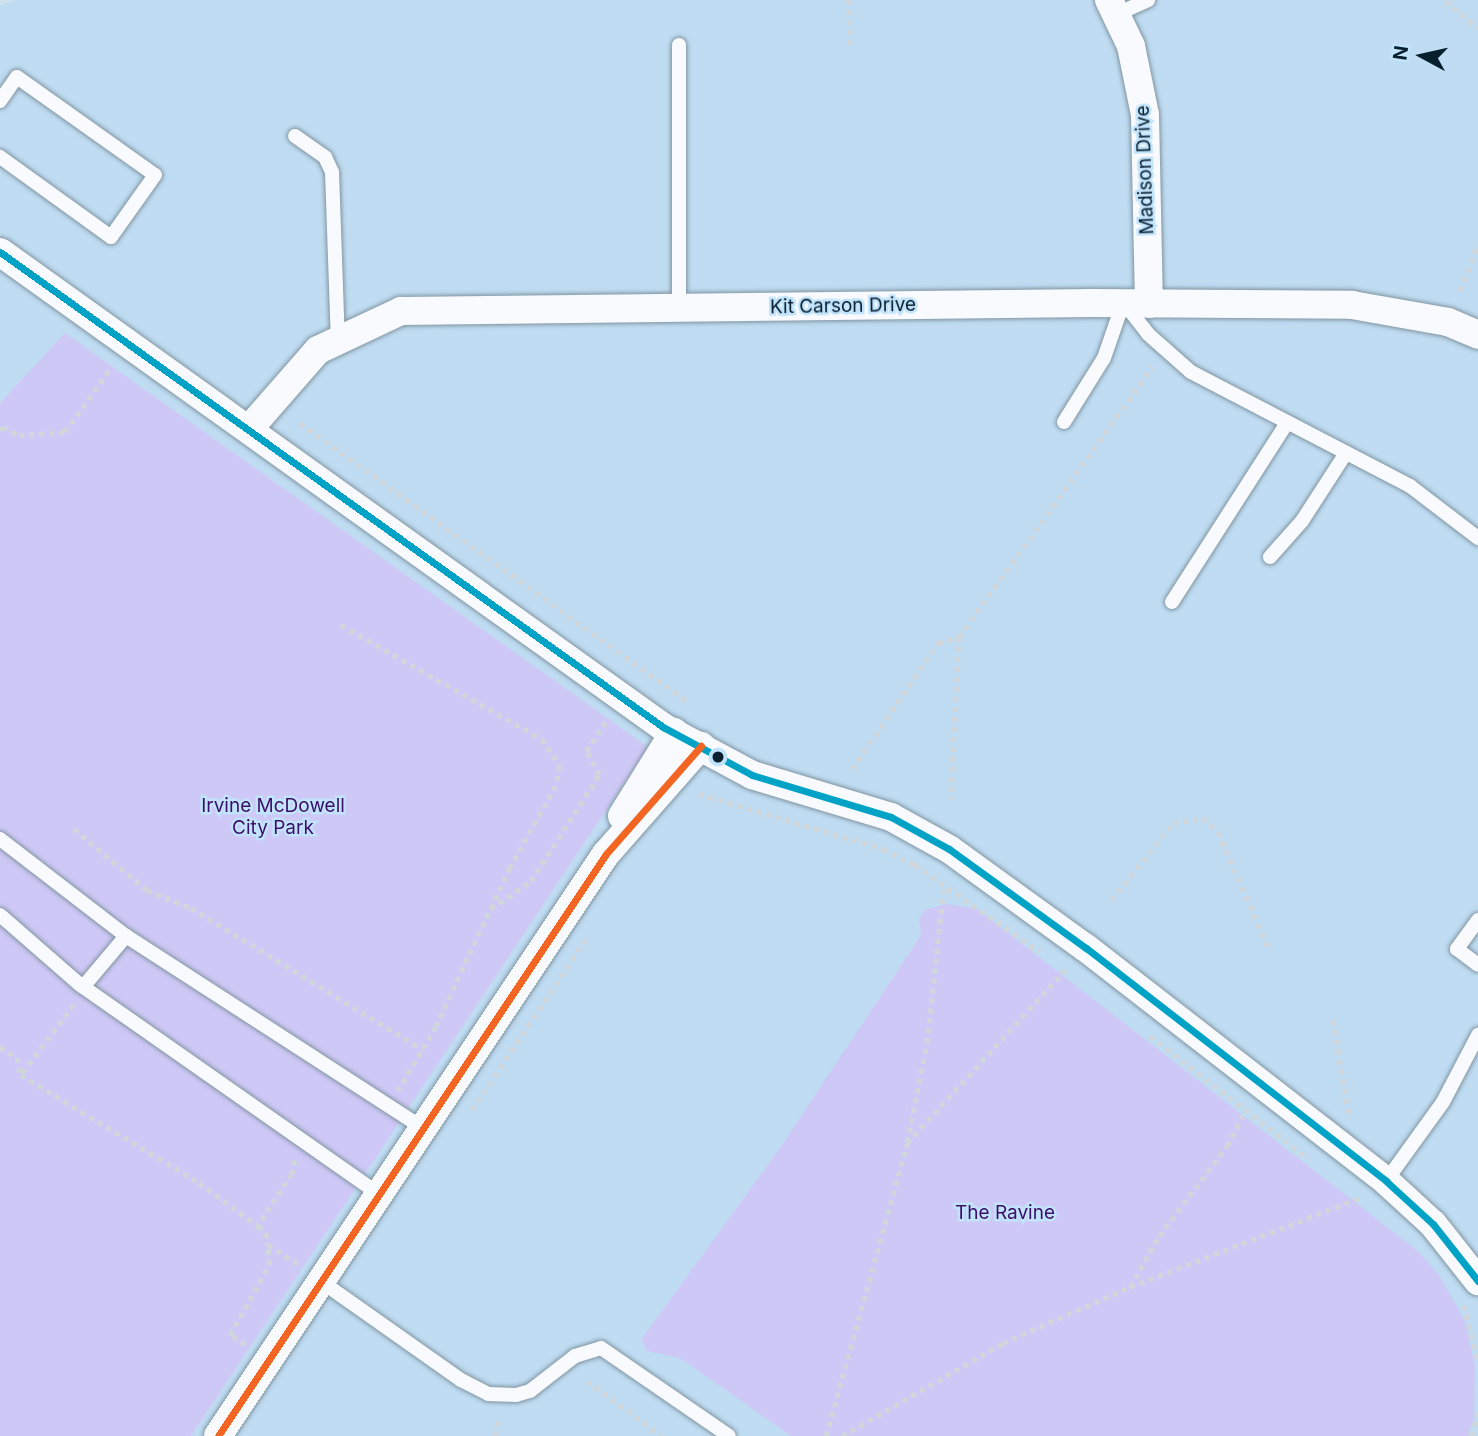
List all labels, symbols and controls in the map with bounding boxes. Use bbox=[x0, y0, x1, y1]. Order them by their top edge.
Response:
north arrow bbox=[1387, 21, 1457, 91]
text: N bbox=[1388, 44, 1413, 62]
street label: Madison Drive bbox=[1131, 105, 1159, 235]
street label: Kit Carson Drive bbox=[770, 293, 916, 319]
unlabelled marker bbox=[711, 750, 725, 764]
park label: Irvine McDowell City Park bbox=[201, 795, 345, 839]
park label: The Ravine bbox=[955, 1202, 1055, 1224]

